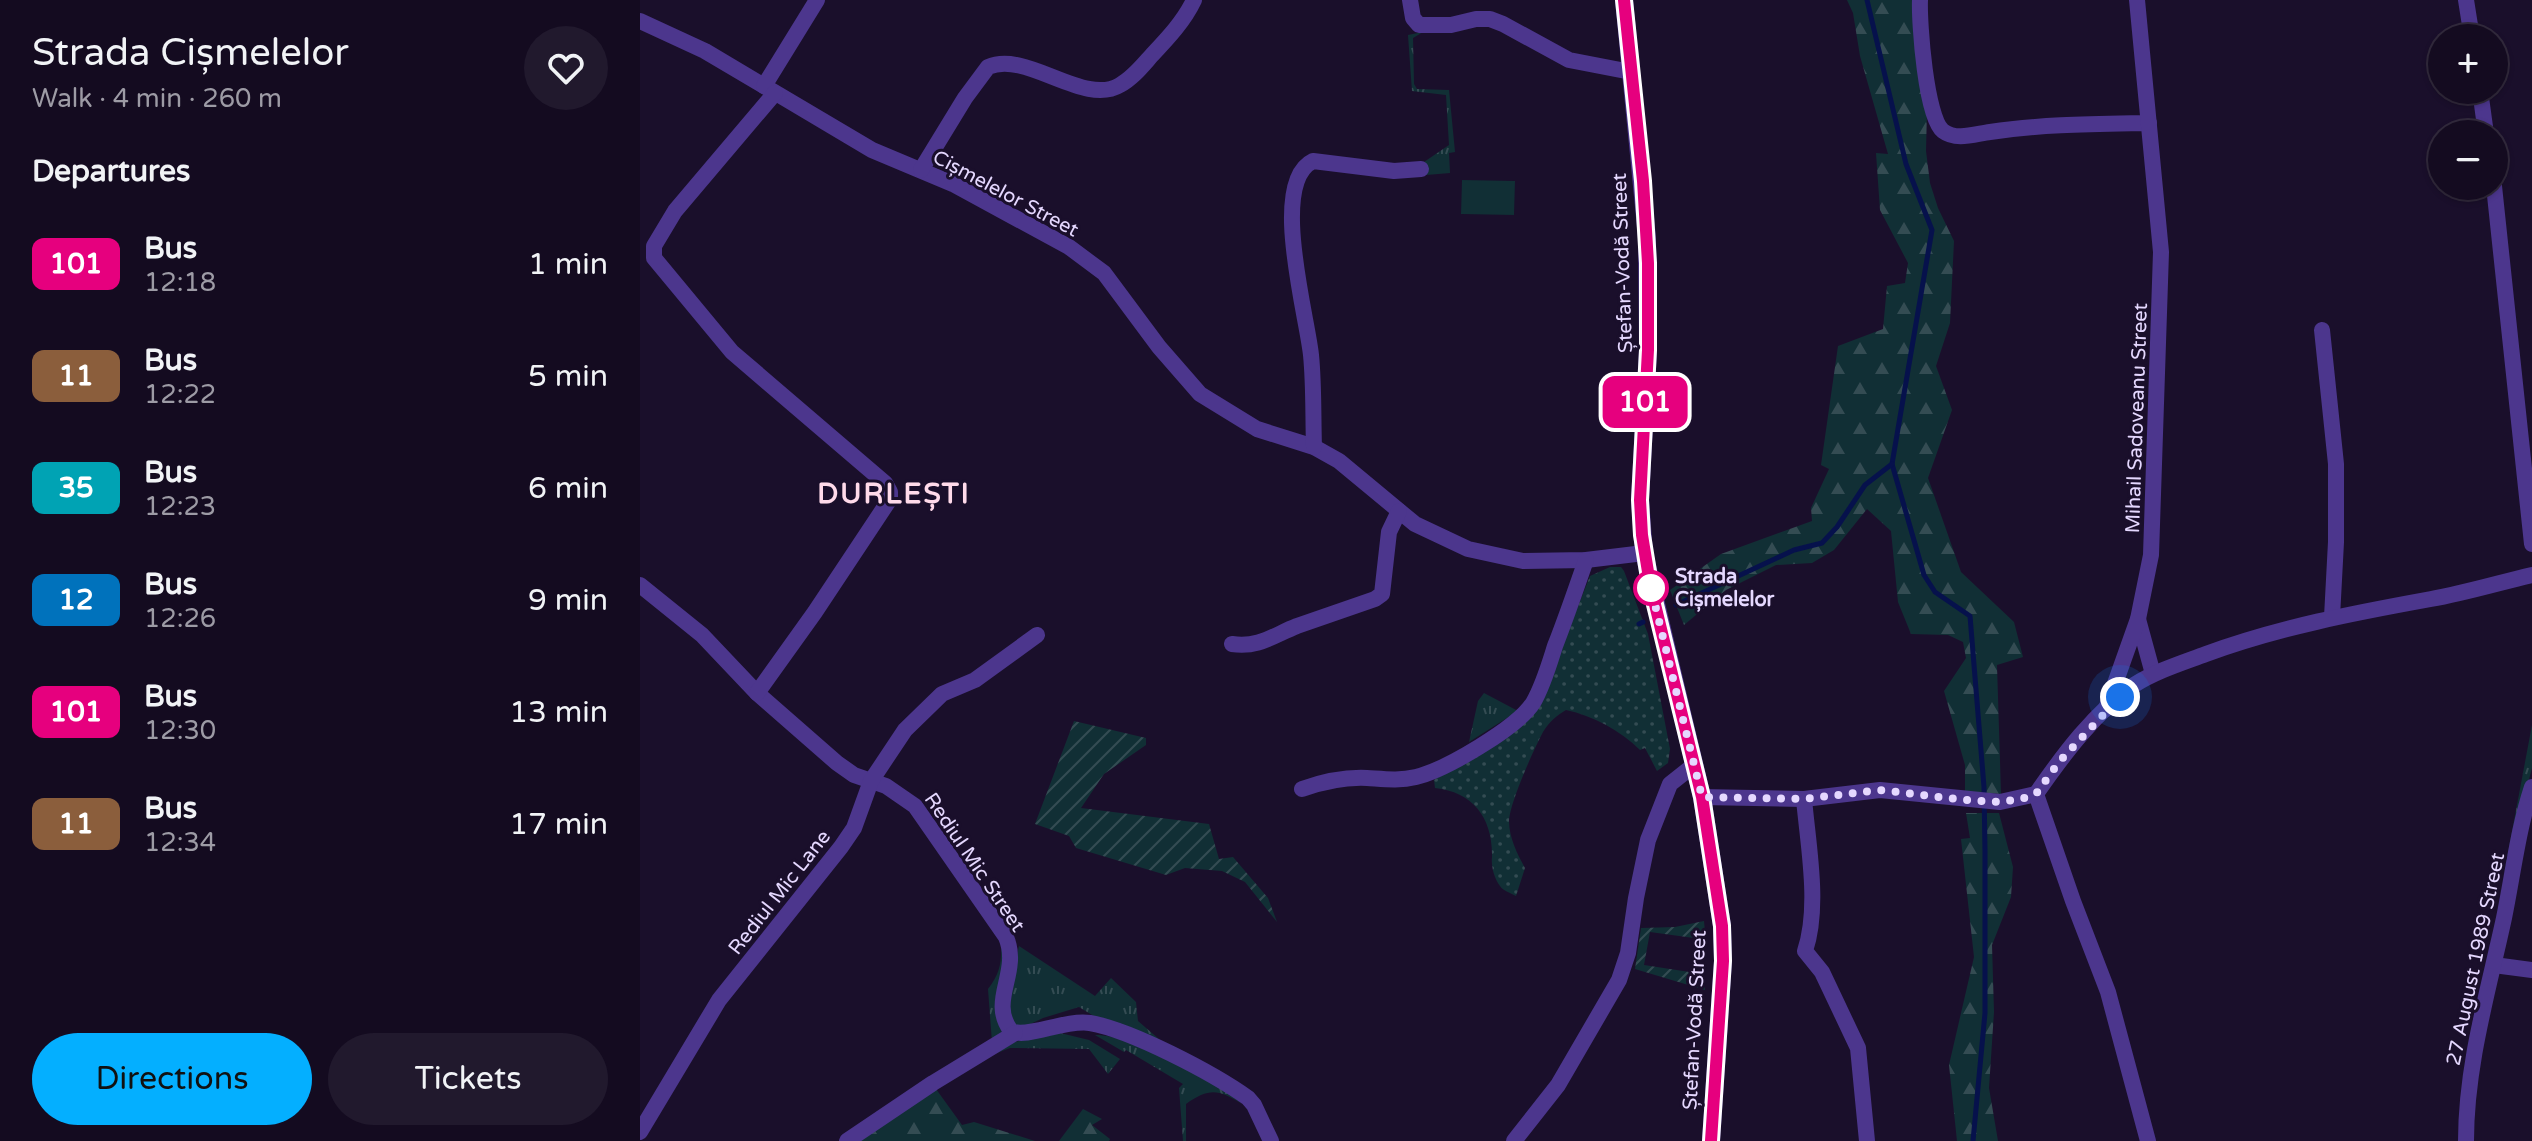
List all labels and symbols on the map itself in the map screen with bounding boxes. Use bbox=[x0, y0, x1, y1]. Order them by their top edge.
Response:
street label: Cișmelelor Street bbox=[929, 145, 1083, 243]
street label: Ștefan-Vodă Street bbox=[1608, 172, 1638, 353]
street label: Mihail Sadoveanu Street bbox=[2121, 302, 2153, 534]
line badge: 101 bbox=[1599, 376, 1691, 428]
district label: DURLEȘTI bbox=[817, 477, 971, 511]
place label: Strada Cișmelelor bbox=[1675, 565, 1775, 612]
marker: Strada Cișmelelor bbox=[1634, 571, 1668, 605]
your location bbox=[2100, 677, 2140, 717]
street label: Rediul Mic Street bbox=[919, 788, 1030, 937]
street label: Rediul Mic Lane bbox=[724, 825, 836, 960]
street label: 27 August 1989 Street bbox=[2442, 850, 2510, 1068]
street label: Ștefan-Vodă Street bbox=[1678, 929, 1712, 1111]

